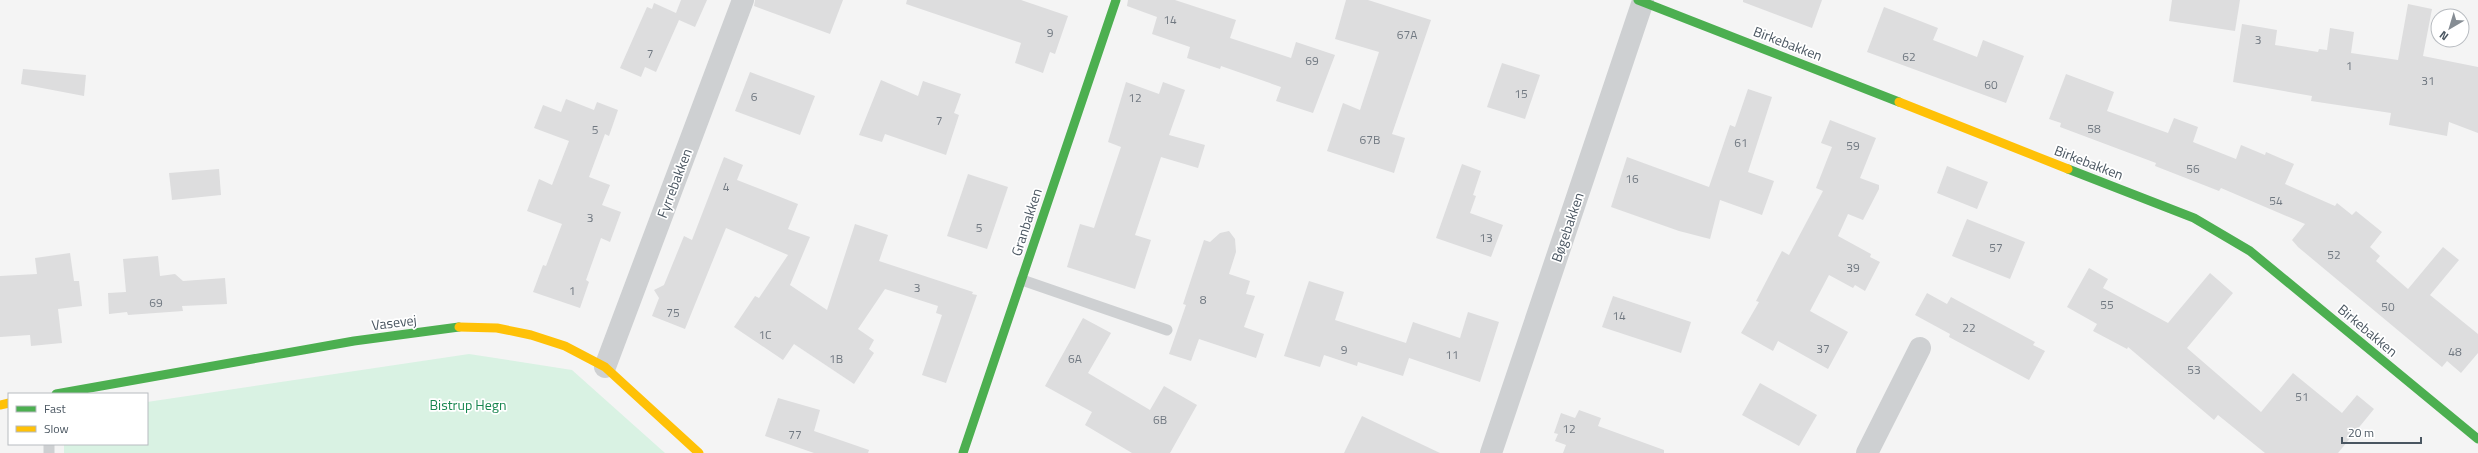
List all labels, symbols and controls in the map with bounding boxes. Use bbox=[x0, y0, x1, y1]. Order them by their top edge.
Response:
north arrow bbox=[2430, 8, 2470, 48]
house number: 14 bbox=[1163, 10, 1177, 29]
street label: Birkebakken bbox=[1750, 20, 1826, 66]
house number: 9 bbox=[1047, 23, 1054, 42]
house number: 67A bbox=[1397, 25, 1417, 44]
text: N bbox=[2436, 27, 2452, 45]
house number: 3 bbox=[2255, 30, 2261, 49]
house number: 7 bbox=[647, 44, 653, 63]
house number: 62 bbox=[1902, 47, 1916, 66]
house number: 69 bbox=[1305, 51, 1319, 70]
house number: 1 bbox=[2346, 56, 2352, 75]
house number: 31 bbox=[2421, 71, 2435, 90]
house number: 60 bbox=[1984, 75, 1998, 94]
house number: 15 bbox=[1514, 84, 1528, 103]
house number: 6 bbox=[751, 87, 758, 106]
house number: 12 bbox=[1128, 88, 1142, 107]
house number: 7 bbox=[936, 111, 942, 130]
house number: 58 bbox=[2087, 119, 2101, 138]
house number: 5 bbox=[592, 120, 599, 139]
house number: 67B bbox=[1360, 130, 1380, 149]
house number: 61 bbox=[1734, 133, 1748, 152]
house number: 59 bbox=[1846, 136, 1860, 155]
street label: Birkebakken bbox=[2051, 139, 2127, 185]
street label: Fyrrebakken bbox=[651, 145, 697, 221]
house number: 56 bbox=[2186, 159, 2200, 178]
house number: 16 bbox=[1625, 169, 1639, 188]
house number: 4 bbox=[723, 177, 730, 196]
street label: Granbakken bbox=[1005, 185, 1047, 259]
street label: Bøgebakken bbox=[1545, 189, 1589, 265]
house number: 54 bbox=[2269, 191, 2283, 210]
house number: 3 bbox=[587, 208, 593, 227]
house number: 5 bbox=[976, 218, 983, 237]
house number: 13 bbox=[1479, 228, 1493, 247]
house number: 57 bbox=[1989, 238, 2003, 257]
house number: 52 bbox=[2327, 245, 2341, 264]
house number: 39 bbox=[1846, 258, 1860, 277]
house number: 3 bbox=[914, 278, 920, 297]
house number: 1 bbox=[569, 281, 575, 300]
house number: 8 bbox=[1200, 290, 1207, 309]
house number: 69 bbox=[149, 293, 163, 312]
house number: 55 bbox=[2100, 295, 2114, 314]
house number: 50 bbox=[2381, 297, 2395, 316]
street label: Birkebakken bbox=[2334, 299, 2402, 361]
house number: 75 bbox=[666, 303, 680, 322]
house number: 14 bbox=[1612, 306, 1626, 325]
street label: Vasevej bbox=[370, 309, 418, 335]
house number: 22 bbox=[1962, 318, 1976, 337]
house number: 1C bbox=[758, 325, 772, 344]
house number: 37 bbox=[1816, 339, 1830, 358]
house number: 9 bbox=[1341, 340, 1348, 359]
house number: 48 bbox=[2448, 342, 2462, 361]
house number: 11 bbox=[1445, 345, 1459, 364]
house number: 1B bbox=[829, 349, 843, 368]
house number: 6A bbox=[1068, 349, 1082, 368]
house number: 53 bbox=[2187, 360, 2201, 379]
house number: 51 bbox=[2295, 387, 2309, 406]
legend bbox=[8, 393, 148, 445]
park label: Bistrup Hegn bbox=[429, 394, 507, 415]
text: Fast bbox=[44, 399, 67, 418]
house number: 6B bbox=[1153, 410, 1167, 429]
text: Slow bbox=[44, 419, 69, 438]
house number: 12 bbox=[1562, 419, 1576, 438]
scale bar bbox=[2342, 419, 2421, 445]
text: 20 m bbox=[2348, 423, 2374, 442]
house number: 77 bbox=[788, 425, 802, 444]

